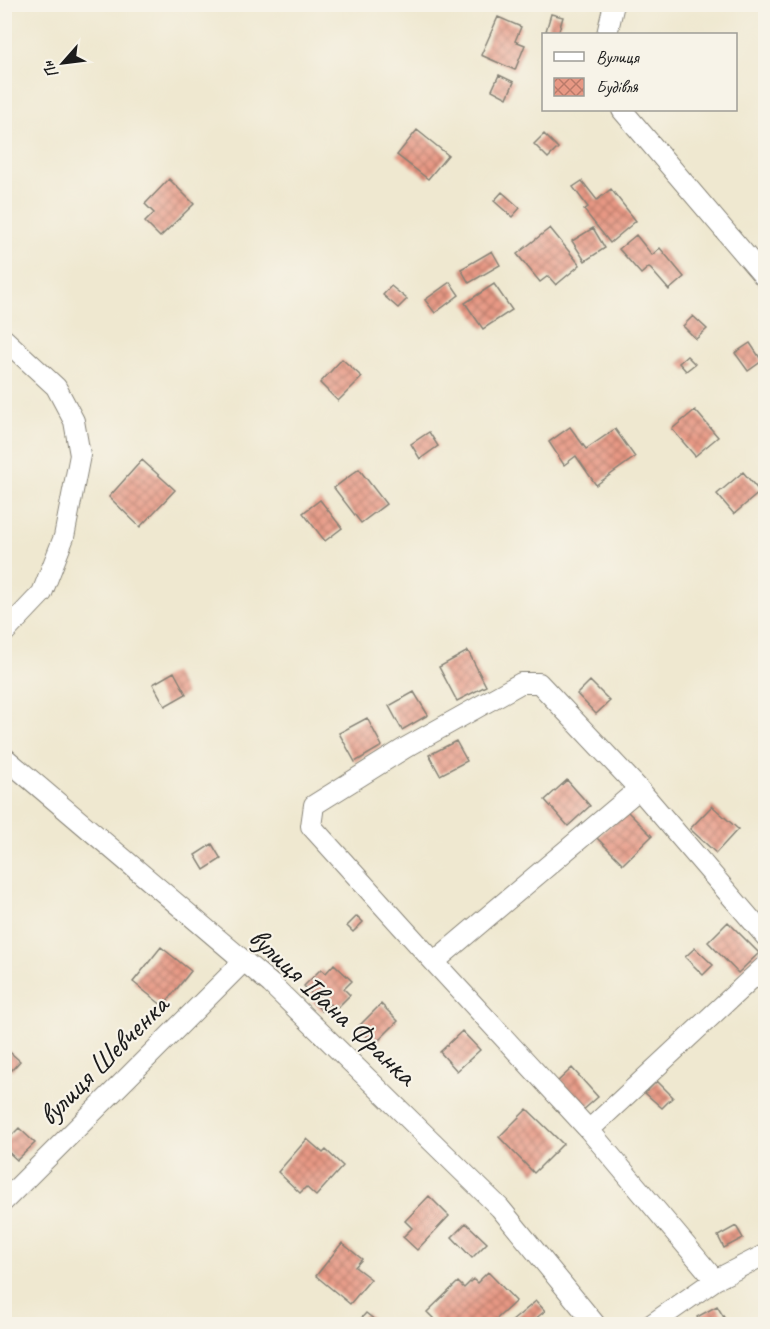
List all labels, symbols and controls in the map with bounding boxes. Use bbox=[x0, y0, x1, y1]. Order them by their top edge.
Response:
north arrow bbox=[33, 33, 93, 93]
legend bbox=[542, 33, 737, 111]
text: Вулиця bbox=[596, 46, 640, 68]
text: Пн bbox=[37, 57, 63, 82]
text: Будівля bbox=[596, 76, 639, 98]
street label: вулиця Івана Франка bbox=[241, 918, 426, 1095]
street label: вулиця Шевченка bbox=[30, 985, 178, 1133]

